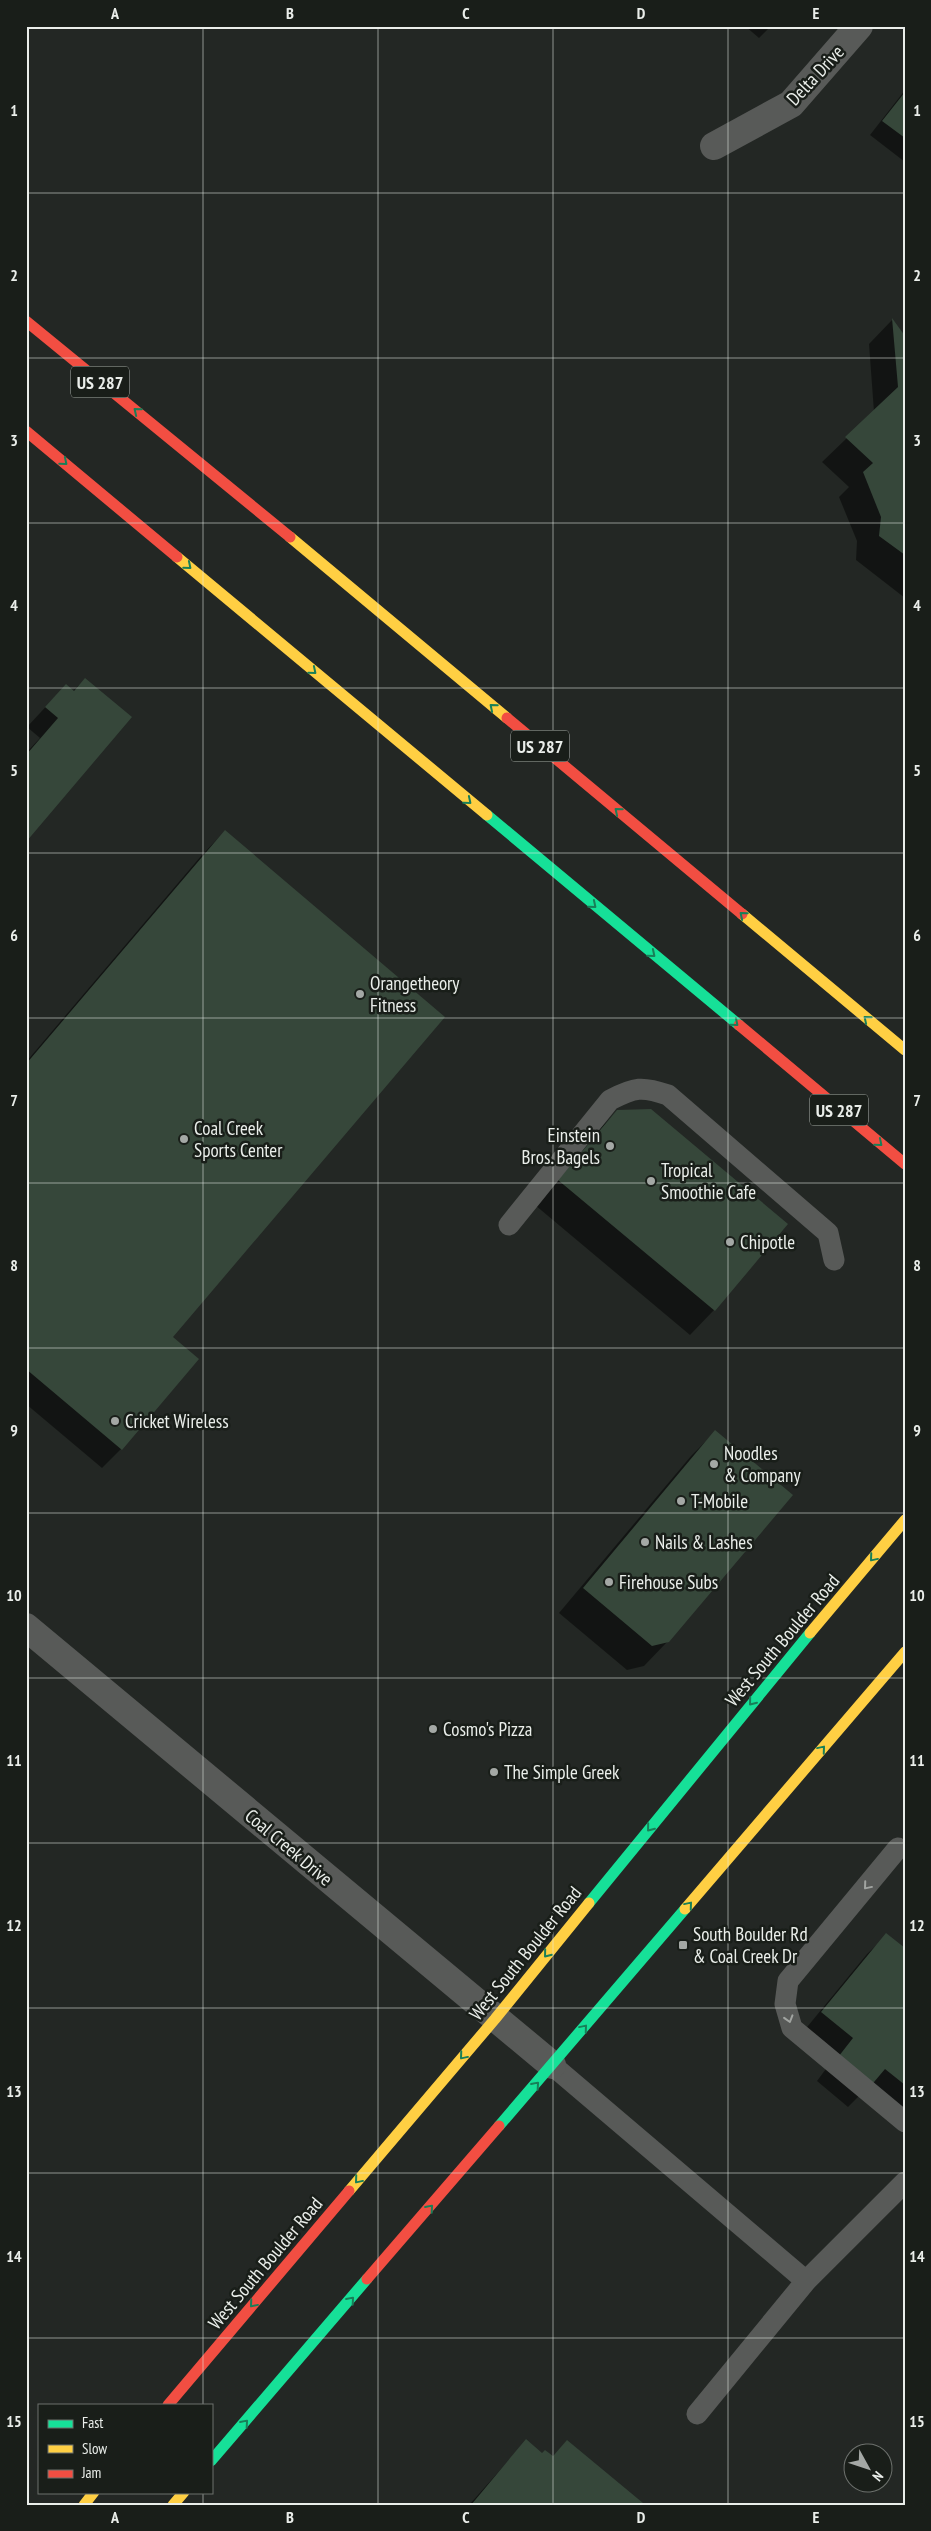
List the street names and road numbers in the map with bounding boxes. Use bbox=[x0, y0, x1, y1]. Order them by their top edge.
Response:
street label: Delta Drive bbox=[781, 40, 849, 110]
road number: US 287 bbox=[71, 367, 129, 398]
road number: US 287 bbox=[511, 730, 569, 761]
road number: US 287 bbox=[810, 1094, 868, 1126]
street label: West South Boulder Road bbox=[720, 1569, 844, 1711]
street label: Coal Creek Drive bbox=[240, 1803, 338, 1891]
street label: West South Boulder Road bbox=[464, 1881, 586, 2025]
street label: West South Boulder Road bbox=[203, 2192, 327, 2334]

